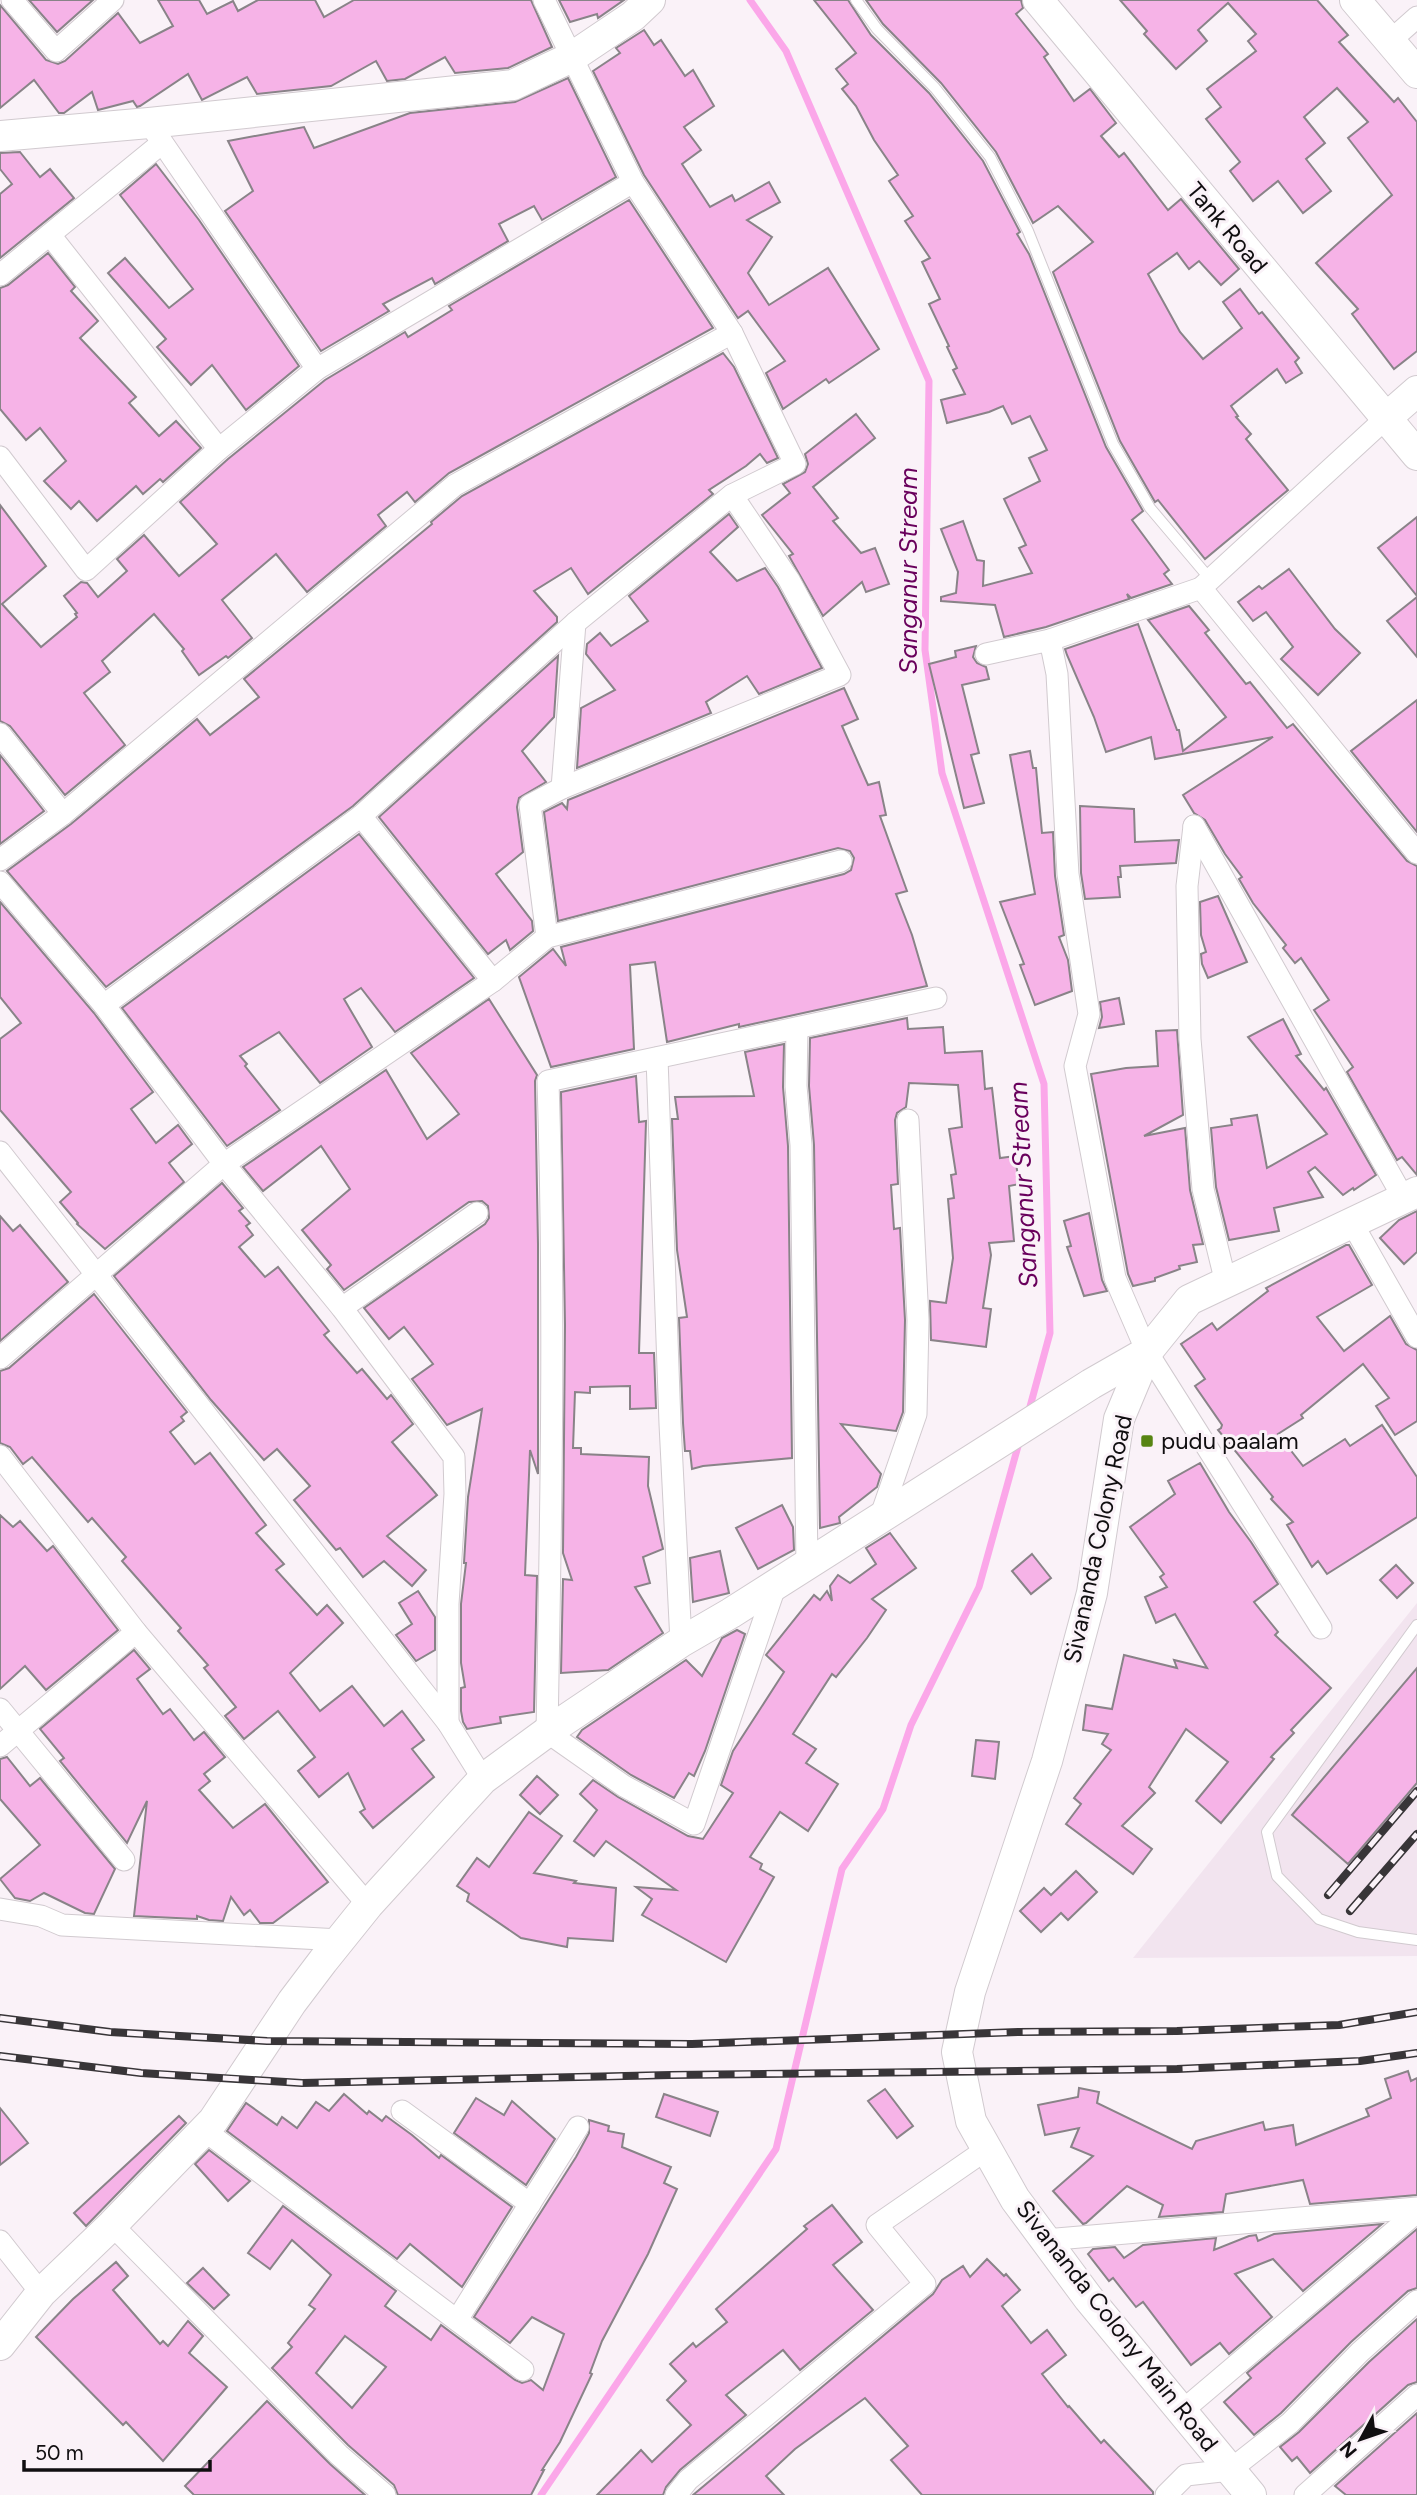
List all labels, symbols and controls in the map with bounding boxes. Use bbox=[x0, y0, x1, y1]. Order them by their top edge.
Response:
street label: Tank Road bbox=[1181, 176, 1274, 279]
water label: Sanganur Stream bbox=[892, 468, 924, 674]
water label: Sanganur Stream bbox=[1002, 1081, 1044, 1289]
street label: Sivananda Colony Road bbox=[1057, 1412, 1138, 1666]
place label: pudu paalam bbox=[1161, 1426, 1299, 1455]
marker: pudu paalam bbox=[1139, 1433, 1155, 1449]
street label: Sivananda Colony Main Road bbox=[1010, 2194, 1225, 2457]
north arrow bbox=[1326, 2404, 1396, 2474]
scale bar bbox=[24, 2428, 210, 2472]
text: N bbox=[1335, 2437, 1362, 2463]
text: 50 m bbox=[35, 2440, 84, 2465]

